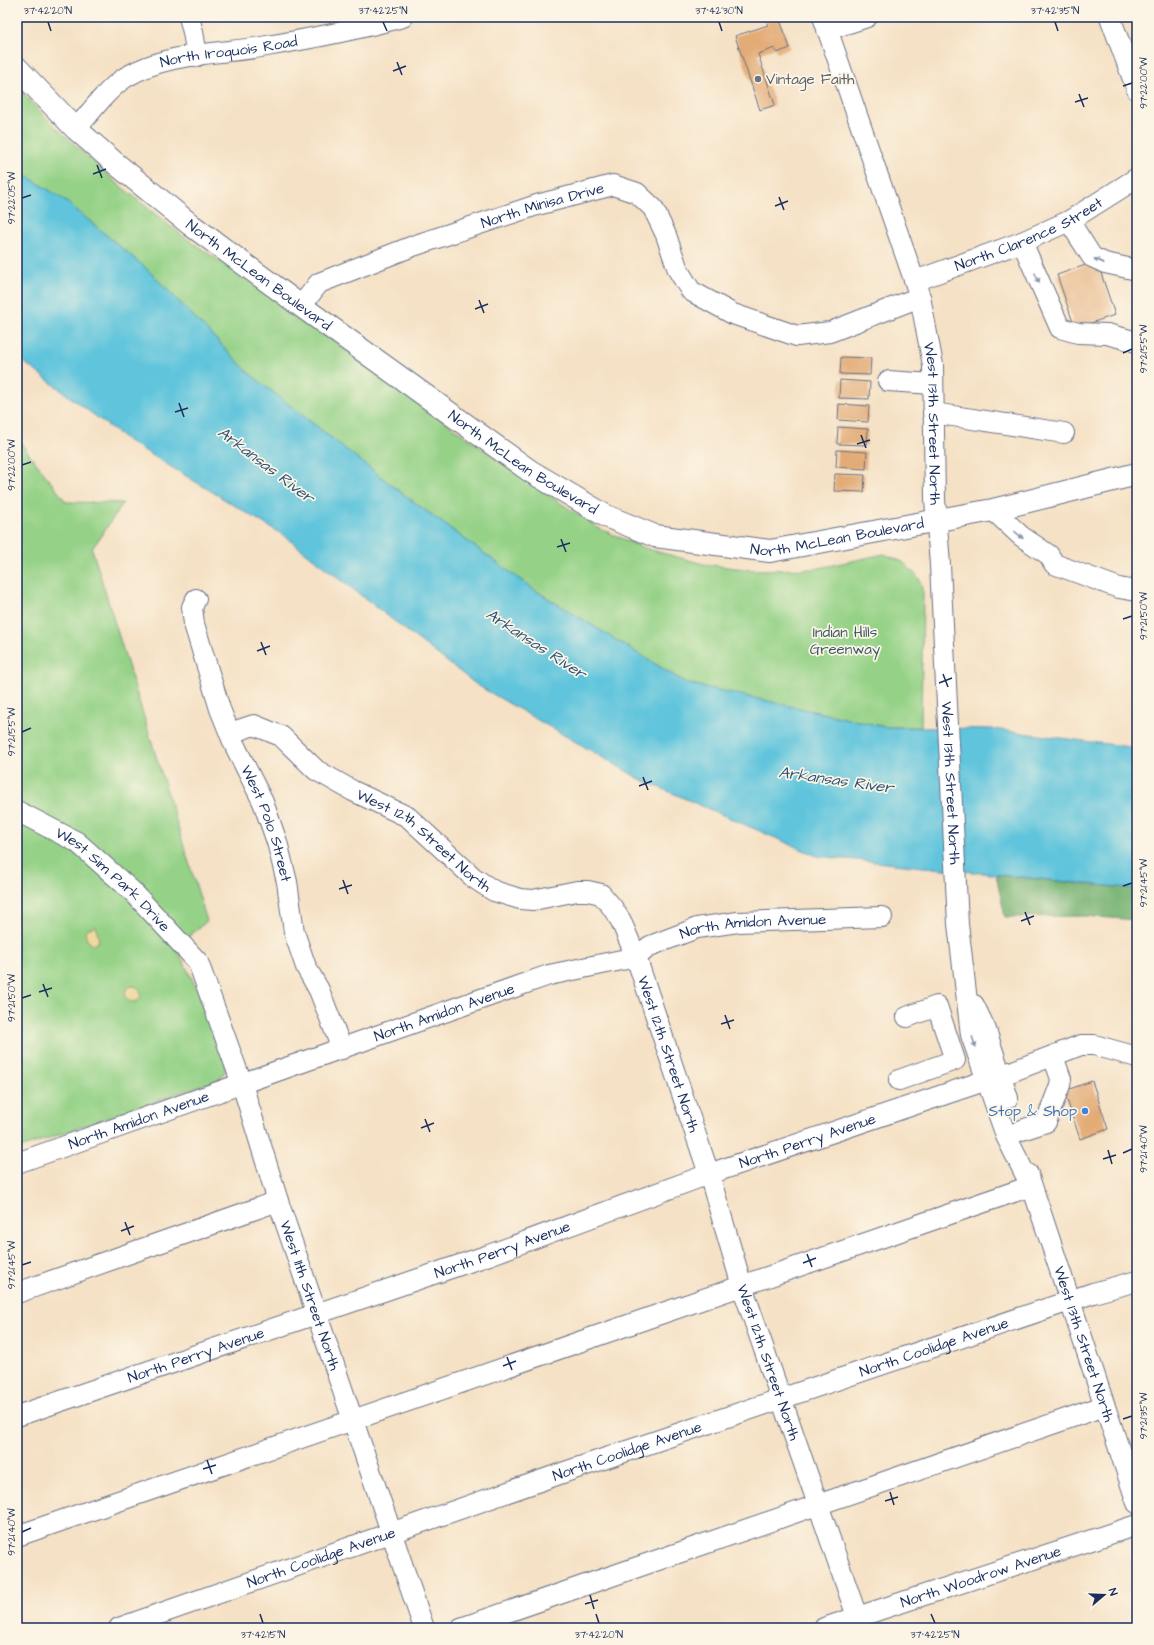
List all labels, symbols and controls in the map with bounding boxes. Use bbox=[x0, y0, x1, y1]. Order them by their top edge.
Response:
text: 37°42'20"N bbox=[24, 4, 72, 18]
text: 37°42'25"N bbox=[358, 4, 408, 18]
text: 37°42'30"N bbox=[695, 4, 743, 18]
text: 37°42'35"N bbox=[1031, 4, 1079, 18]
street label: North Iroquois Road bbox=[157, 30, 299, 73]
text: 97°22'00"W bbox=[1137, 57, 1151, 109]
place label: Vintage Faith bbox=[766, 69, 855, 91]
marker: Vintage Faith bbox=[753, 74, 763, 84]
text: 97°22'05"W bbox=[5, 171, 19, 224]
street label: North Minisa Drive bbox=[478, 177, 606, 233]
street label: North Clarence Street bbox=[952, 192, 1106, 276]
street label: North McLean Boulevard bbox=[182, 214, 336, 336]
one-way arrow bbox=[1094, 258, 1105, 264]
one-way arrow bbox=[1035, 272, 1041, 284]
text: 97°21'55"W bbox=[1137, 324, 1151, 373]
street label: West 13th Street North bbox=[918, 340, 946, 506]
street label: North McLean Boulevard bbox=[444, 405, 602, 520]
water label: Arkansas River bbox=[213, 422, 320, 510]
text: 97°22'00"W bbox=[5, 439, 19, 491]
street label: North McLean Boulevard bbox=[749, 512, 926, 562]
one-way arrow bbox=[1014, 530, 1025, 539]
text: 97°21'50"W bbox=[1137, 591, 1151, 640]
water label: Arkansas River bbox=[482, 603, 592, 686]
park label: Indian Hills Greenway bbox=[810, 622, 880, 661]
street label: West 13th Street North bbox=[936, 701, 966, 865]
text: 97°21'55"W bbox=[5, 707, 19, 756]
water label: Arkansas River bbox=[777, 761, 897, 799]
street label: West Polo Street bbox=[236, 762, 297, 884]
street label: West 12th Street North bbox=[353, 784, 496, 897]
street label: West Sim Park Drive bbox=[52, 822, 175, 936]
text: 97°21'45"W bbox=[1137, 858, 1151, 907]
street label: North Amidon Avenue bbox=[676, 908, 826, 944]
text: 97°21'50"W bbox=[5, 973, 19, 1022]
street label: West 12th Street North bbox=[633, 973, 705, 1136]
street label: North Amidon Avenue bbox=[371, 978, 517, 1047]
one-way arrow bbox=[971, 1037, 977, 1049]
street label: North Amidon Avenue bbox=[66, 1086, 212, 1155]
place label: Stop & Shop bbox=[989, 1101, 1077, 1122]
marker: Stop & Shop bbox=[1080, 1106, 1090, 1116]
street label: North Perry Avenue bbox=[736, 1108, 878, 1174]
text: 97°21'40"W bbox=[1137, 1125, 1151, 1173]
street label: North Perry Avenue bbox=[431, 1216, 573, 1283]
street label: West 11th Street North bbox=[275, 1218, 346, 1374]
text: 97°21'45"W bbox=[5, 1240, 19, 1289]
street label: West 13th Street North bbox=[1049, 1263, 1120, 1425]
street label: West 12th Street North bbox=[732, 1281, 806, 1444]
street label: North Coolidge Avenue bbox=[857, 1312, 1011, 1382]
street label: North Perry Avenue bbox=[125, 1322, 267, 1388]
text: 97°21'35"W bbox=[1137, 1392, 1151, 1439]
street label: North Coolidge Avenue bbox=[550, 1416, 704, 1486]
text: 97°21'40"W bbox=[5, 1508, 19, 1556]
street label: North Coolidge Avenue bbox=[244, 1522, 398, 1593]
street label: North Woodrow Avenue bbox=[898, 1540, 1064, 1613]
north arrow bbox=[1084, 1575, 1124, 1615]
text: N bbox=[1105, 1586, 1121, 1598]
text: 37°42'15"N bbox=[241, 1628, 285, 1642]
text: 37°42'20"N bbox=[575, 1628, 623, 1642]
text: 37°42'25"N bbox=[910, 1628, 960, 1642]

